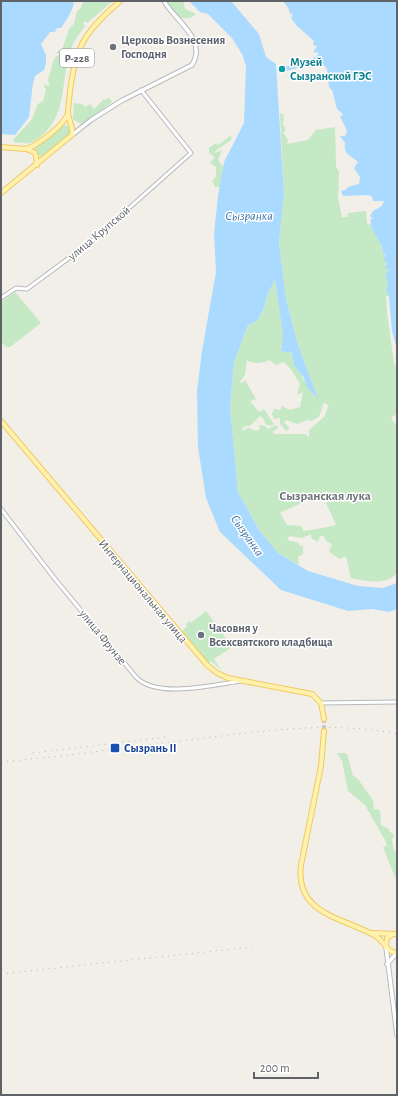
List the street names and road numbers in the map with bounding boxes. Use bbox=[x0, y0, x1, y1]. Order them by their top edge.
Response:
road number: Р-228 bbox=[60, 49, 94, 67]
street label: улица Крупской bbox=[65, 204, 133, 264]
street label: Интернациональная улица bbox=[96, 537, 190, 646]
street label: улица Фрунзе bbox=[76, 606, 129, 668]

